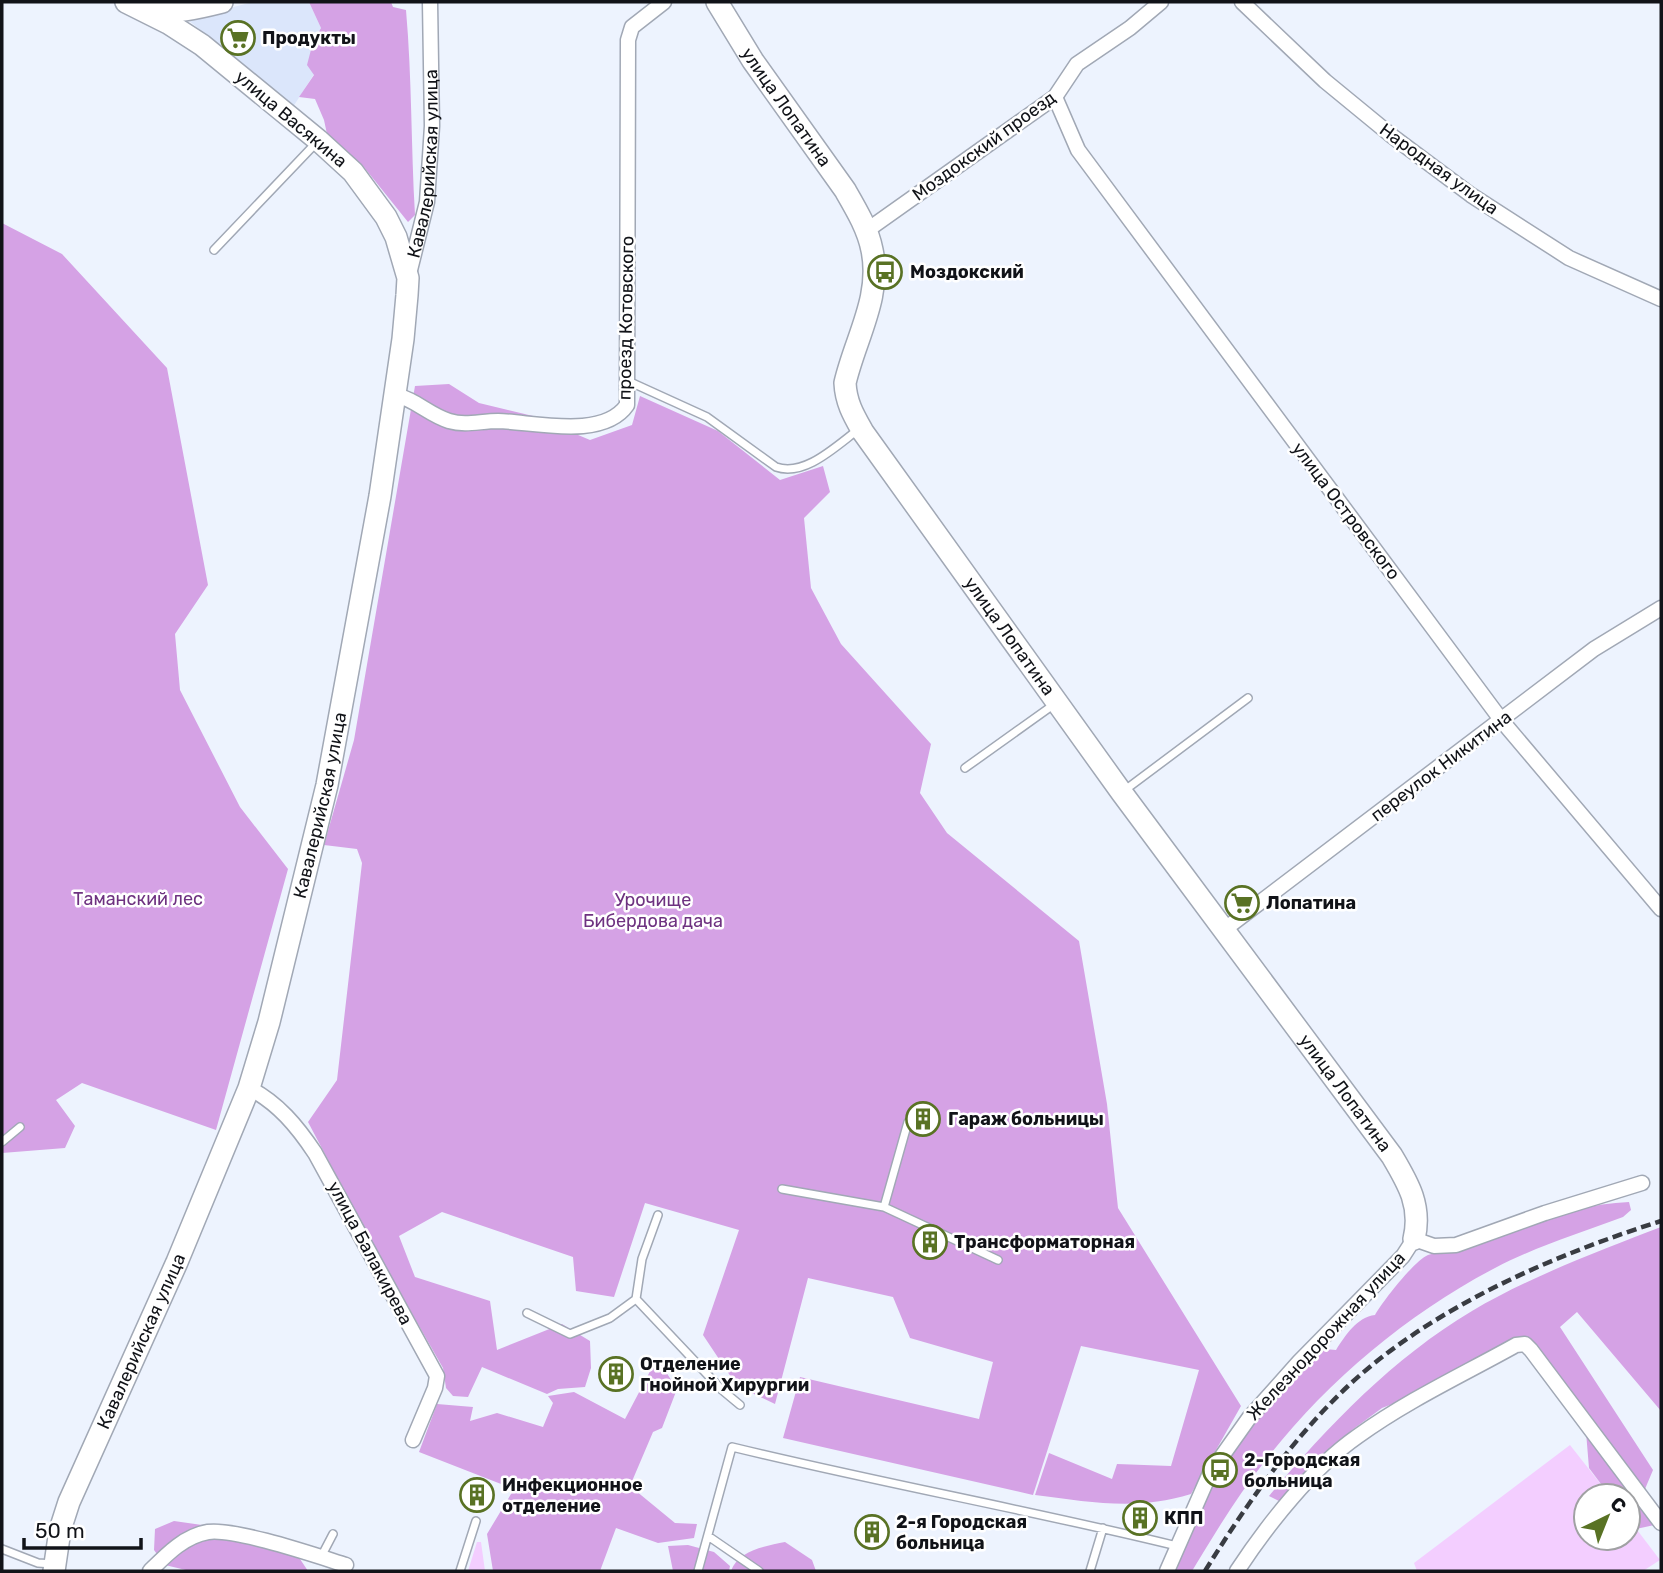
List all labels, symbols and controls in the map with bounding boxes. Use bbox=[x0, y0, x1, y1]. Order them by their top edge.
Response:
supermarket icon: Продукты bbox=[219, 19, 257, 57]
place label: Продукты bbox=[262, 27, 356, 49]
street label: улица Лопатина bbox=[737, 44, 836, 171]
street label: улица Васякина bbox=[231, 66, 351, 172]
street label: Кавалерийская улица bbox=[402, 69, 443, 260]
street label: Моздокский проезд bbox=[908, 86, 1060, 205]
street label: Народная улица bbox=[1375, 119, 1503, 219]
street label: проезд Котовского bbox=[614, 236, 638, 400]
bus stop icon: Моздокский bbox=[866, 253, 904, 291]
place label: Моздокский bbox=[910, 261, 1024, 283]
street label: улица Островского bbox=[1287, 438, 1405, 584]
street label: улица Лопатина bbox=[959, 572, 1060, 700]
street label: переулок Никитина bbox=[1366, 706, 1516, 826]
street label: Кавалерийская улица bbox=[289, 710, 351, 901]
supermarket icon: Лопатина bbox=[1223, 884, 1261, 922]
park label: Таманский лес bbox=[73, 888, 203, 910]
park label: Урочище Бибердова дача bbox=[583, 889, 723, 932]
place label: Лопатина bbox=[1266, 892, 1356, 914]
street label: улица Лопатина bbox=[1294, 1030, 1396, 1156]
building icon: Гараж больницы bbox=[904, 1100, 942, 1138]
place label: Гараж больницы bbox=[948, 1108, 1104, 1130]
street label: улица Балакирева bbox=[323, 1177, 417, 1329]
building icon: Трансформаторная bbox=[911, 1223, 949, 1261]
place label: Трансформаторная bbox=[954, 1231, 1135, 1253]
street label: Железнодорожная улица bbox=[1242, 1247, 1410, 1425]
street label: Кавалерийская улица bbox=[92, 1250, 190, 1433]
place label: Отделение Гнойной Хирургии bbox=[640, 1353, 809, 1396]
building icon: Отделение Гнойной Хирургии bbox=[597, 1355, 635, 1393]
place label: 2-Городская больница bbox=[1244, 1449, 1360, 1492]
bus stop icon: 2-Городская больница bbox=[1201, 1451, 1239, 1489]
place label: Инфекционное отделение bbox=[502, 1474, 643, 1517]
building icon: Инфекционное отделение bbox=[458, 1476, 496, 1514]
north arrow bbox=[1572, 1482, 1642, 1552]
text: С bbox=[1606, 1492, 1631, 1518]
building icon: КПП bbox=[1121, 1499, 1159, 1537]
scale bar bbox=[24, 1506, 142, 1550]
place label: КПП bbox=[1164, 1507, 1203, 1529]
place label: 2-я Городская больница bbox=[896, 1511, 1027, 1554]
building icon: 2-я Городская больница bbox=[853, 1513, 891, 1551]
text: 50 m bbox=[35, 1518, 85, 1543]

